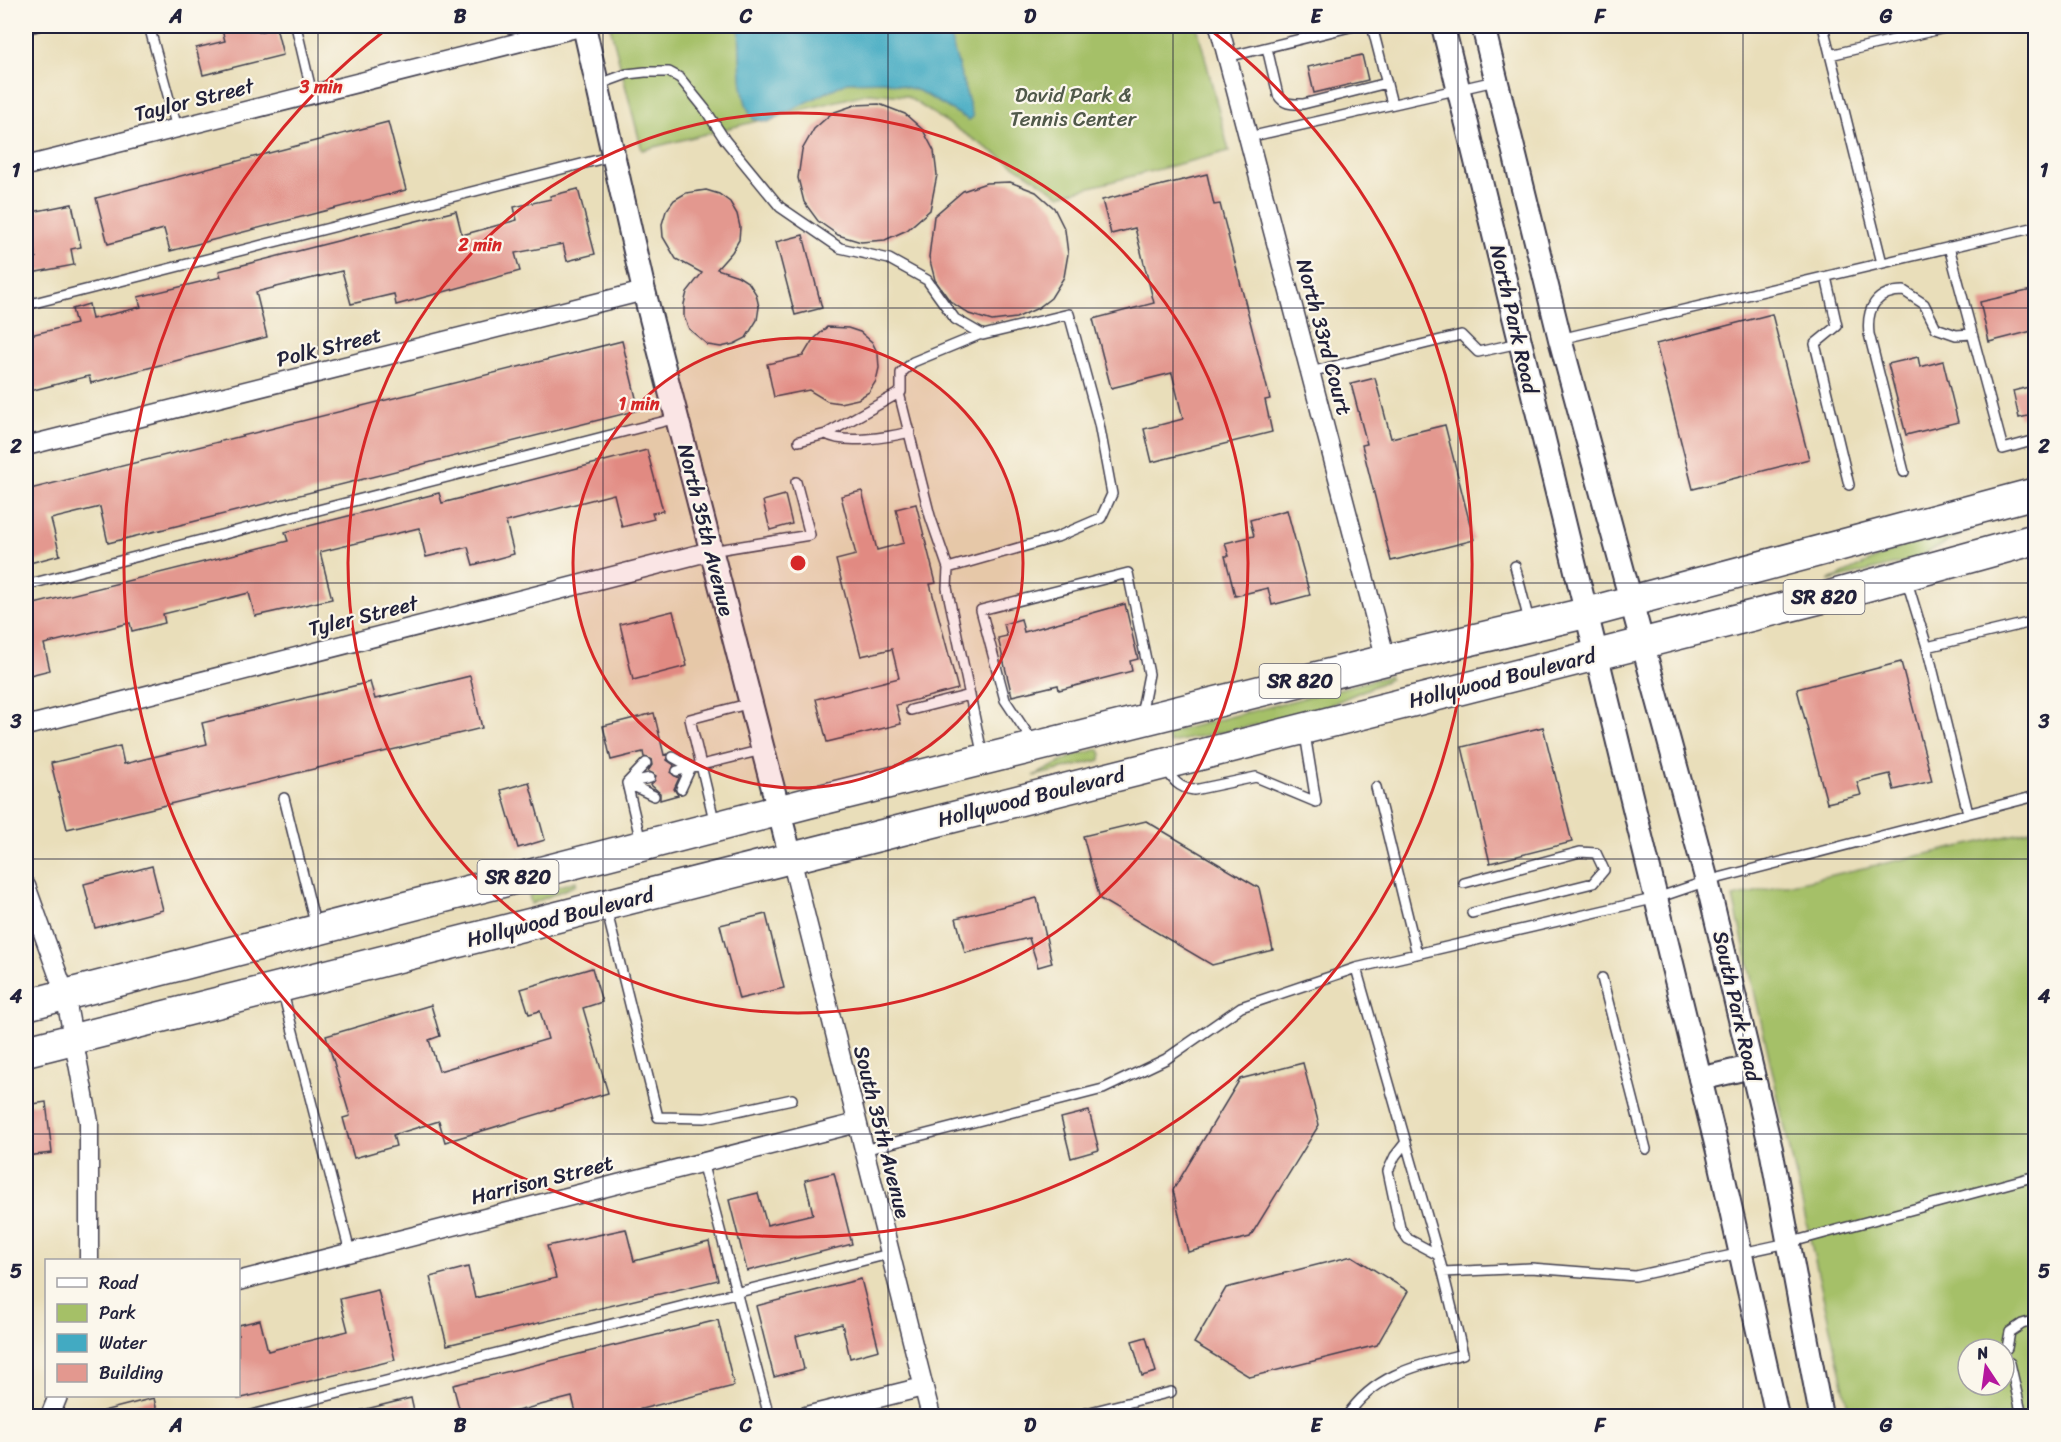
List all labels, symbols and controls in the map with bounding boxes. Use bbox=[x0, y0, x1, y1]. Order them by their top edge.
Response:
text: A bbox=[168, 0, 183, 34]
text: B bbox=[454, 0, 467, 34]
text: C bbox=[739, 0, 753, 34]
text: D bbox=[1024, 0, 1037, 34]
text: E bbox=[1310, 0, 1323, 34]
text: F bbox=[1594, 0, 1607, 34]
text: G bbox=[1879, 0, 1893, 34]
street label: Taylor Street bbox=[130, 66, 259, 133]
text: 3 min bbox=[298, 71, 343, 103]
park label: David Park & Tennis Center bbox=[1010, 76, 1137, 138]
text: 1 bbox=[12, 153, 21, 188]
text: 1 bbox=[2040, 153, 2049, 188]
text: 2 min bbox=[457, 229, 502, 261]
street label: North Park Road bbox=[1478, 241, 1550, 399]
street label: North 33rd Court bbox=[1285, 255, 1363, 419]
street label: Polk Street bbox=[272, 316, 386, 378]
text: 1 min bbox=[619, 388, 660, 420]
text: 2 bbox=[9, 429, 22, 464]
text: 2 bbox=[2037, 429, 2050, 464]
street label: North 35th Avenue bbox=[666, 440, 746, 620]
centre of rings bbox=[788, 553, 808, 573]
road number: SR 820 bbox=[1784, 580, 1864, 614]
street label: Tyler Street bbox=[304, 584, 423, 648]
street label: Hollywood Boulevard bbox=[1404, 636, 1601, 720]
road number: SR 820 bbox=[1260, 664, 1340, 698]
text: 3 bbox=[10, 704, 22, 739]
text: 3 bbox=[2038, 704, 2050, 739]
street label: Hollywood Boulevard bbox=[933, 755, 1130, 839]
road number: SR 820 bbox=[478, 860, 558, 894]
street label: Hollywood Boulevard bbox=[462, 875, 659, 959]
street label: South Park Road bbox=[1701, 927, 1773, 1087]
text: 4 bbox=[9, 979, 23, 1014]
text: 4 bbox=[2037, 979, 2051, 1014]
street label: South 35th Avenue bbox=[842, 1041, 922, 1223]
street label: Harrison Street bbox=[467, 1144, 617, 1216]
text: 5 bbox=[10, 1254, 22, 1289]
text: 5 bbox=[2038, 1254, 2050, 1289]
legend bbox=[45, 1259, 240, 1397]
text: Road bbox=[99, 1267, 139, 1299]
text: Park bbox=[99, 1297, 136, 1329]
text: Water bbox=[99, 1327, 148, 1359]
north arrow bbox=[1956, 1337, 2016, 1397]
text: N bbox=[1973, 1337, 1992, 1368]
text: Building bbox=[99, 1357, 163, 1389]
text: A bbox=[168, 1408, 183, 1442]
text: B bbox=[454, 1408, 467, 1442]
text: C bbox=[739, 1408, 753, 1442]
text: D bbox=[1024, 1408, 1037, 1442]
text: E bbox=[1310, 1408, 1323, 1442]
text: F bbox=[1594, 1408, 1607, 1442]
text: G bbox=[1879, 1408, 1893, 1442]

